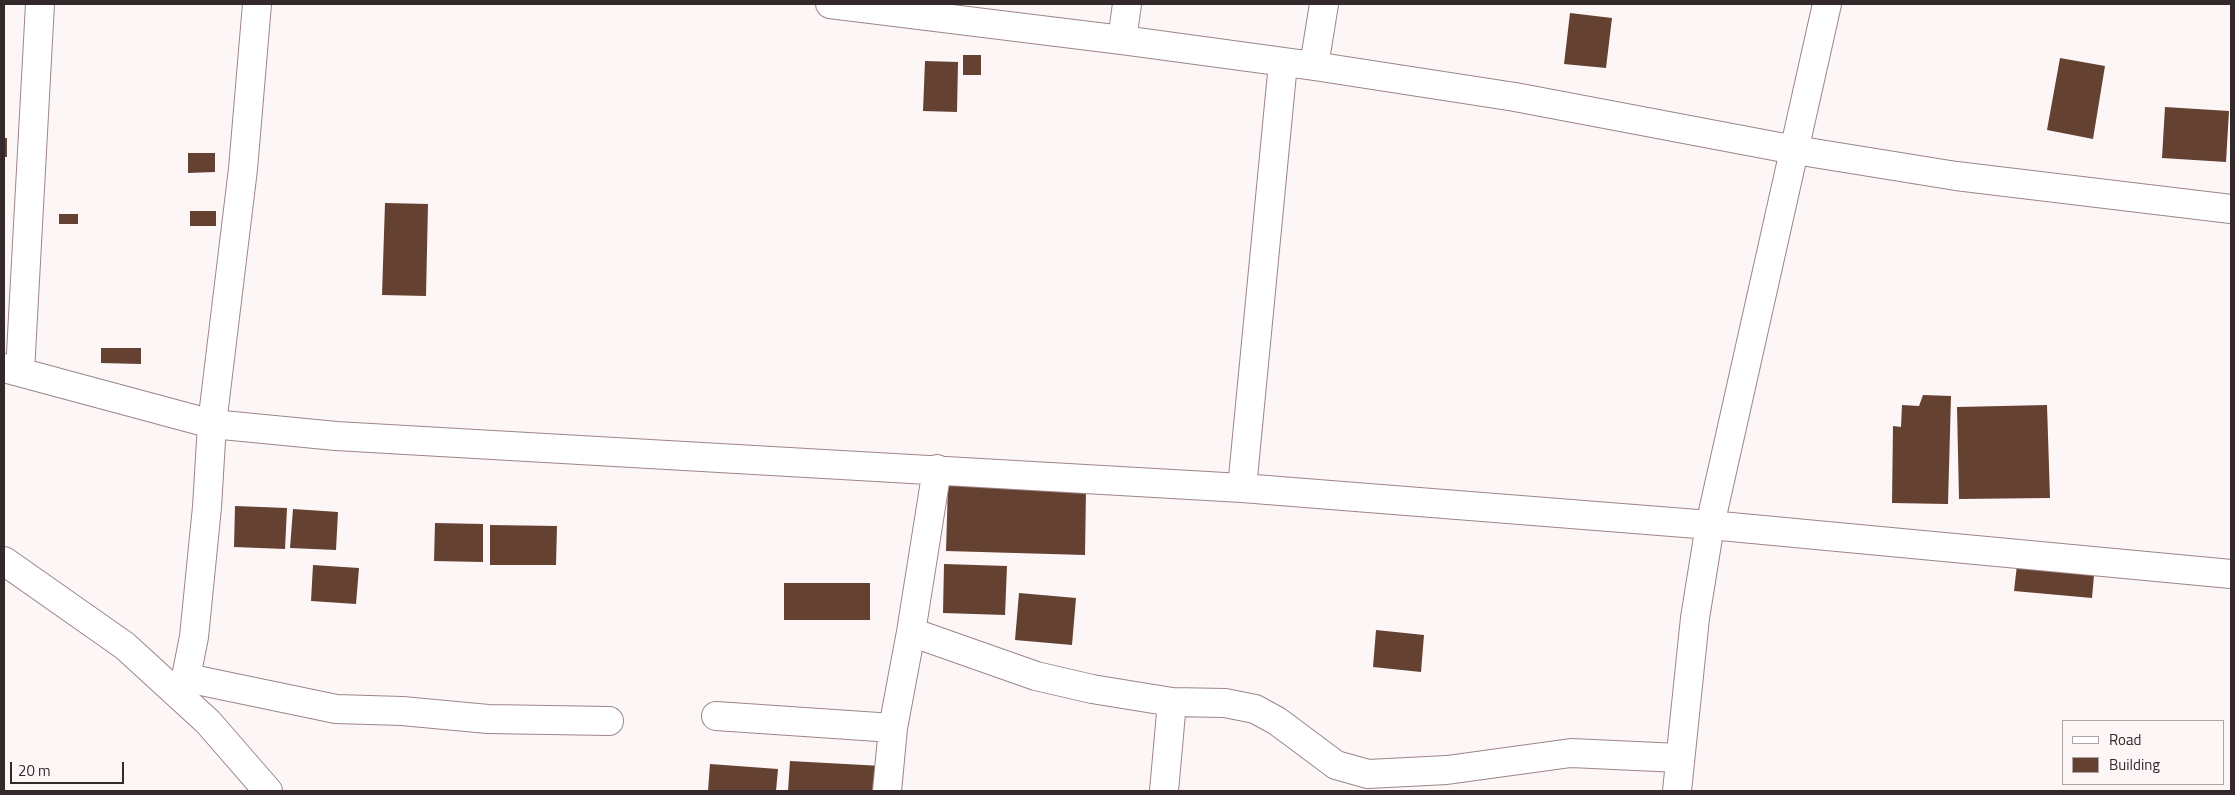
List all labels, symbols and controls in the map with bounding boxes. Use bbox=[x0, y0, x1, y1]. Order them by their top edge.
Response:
legend bbox=[2062, 720, 2225, 785]
text: Road bbox=[2109, 728, 2141, 751]
scale bar bbox=[12, 752, 126, 784]
text: Building bbox=[2109, 753, 2160, 776]
text: 20 m bbox=[18, 759, 51, 782]

